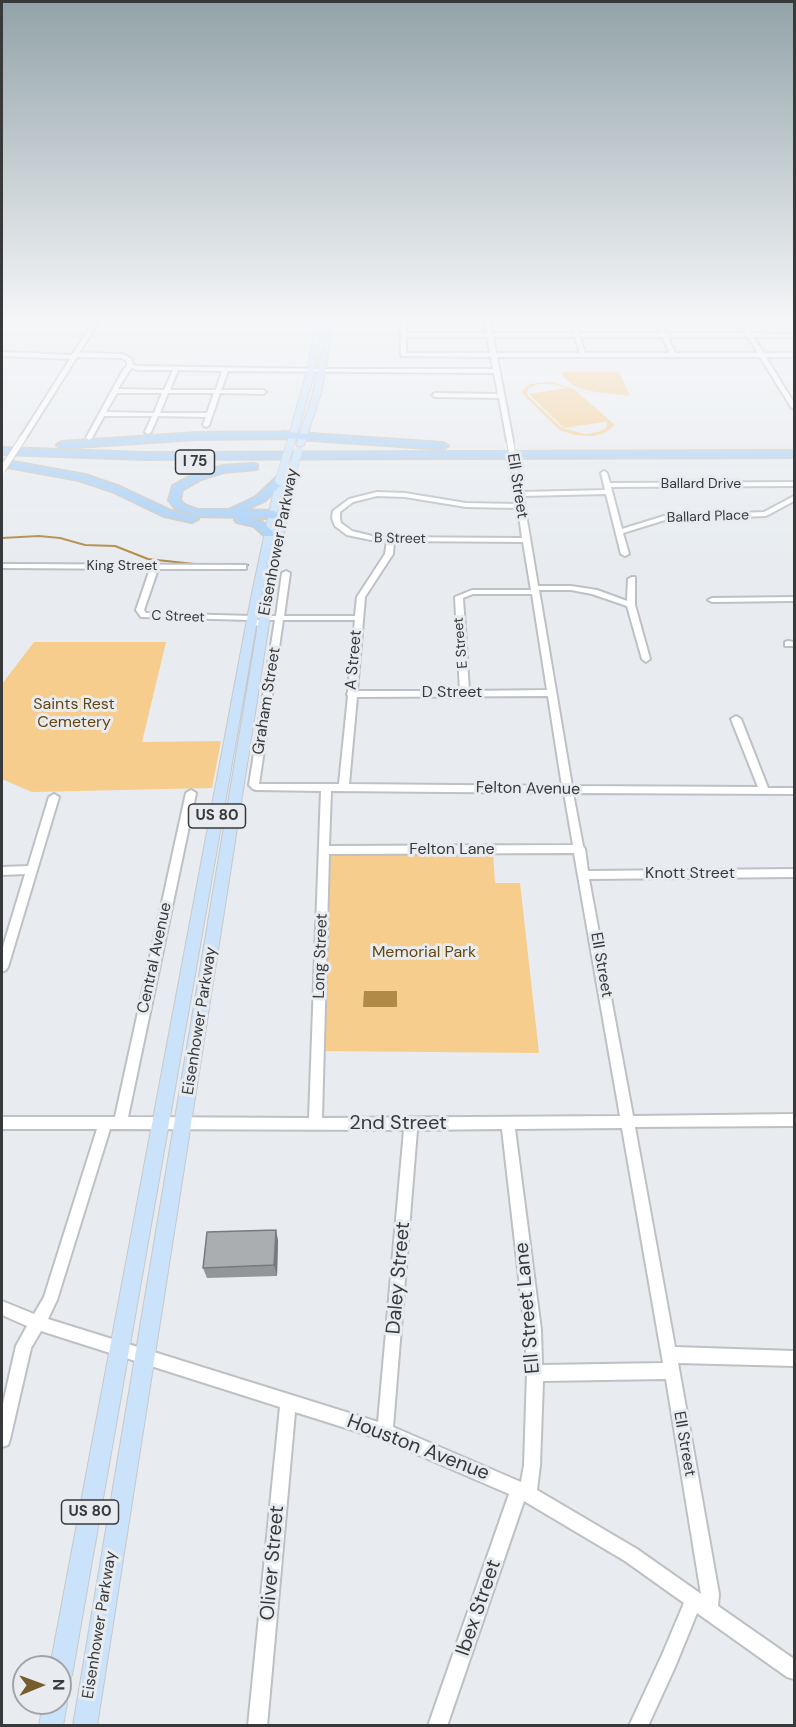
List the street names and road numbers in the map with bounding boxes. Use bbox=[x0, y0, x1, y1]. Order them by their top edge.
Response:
road number: I 75 bbox=[176, 450, 214, 474]
street label: Ell Street bbox=[502, 452, 532, 520]
street label: Eisenhower Parkway bbox=[255, 467, 303, 617]
street label: Ballard Drive bbox=[661, 476, 741, 492]
street label: Ballard Place bbox=[667, 507, 749, 527]
street label: B Street bbox=[374, 530, 426, 548]
street label: King Street bbox=[87, 558, 157, 574]
street label: C Street bbox=[151, 608, 205, 626]
street label: E Street bbox=[450, 617, 472, 669]
street label: A Street bbox=[342, 629, 366, 691]
street label: Graham Street bbox=[249, 646, 285, 756]
street label: D Street bbox=[422, 683, 482, 703]
street label: Felton Avenue bbox=[476, 778, 580, 800]
road number: US 80 bbox=[188, 804, 246, 828]
street label: Felton Lane bbox=[409, 840, 495, 860]
street label: Knott Street bbox=[645, 864, 735, 884]
street label: Central Avenue bbox=[134, 901, 176, 1015]
street label: Long Street bbox=[310, 913, 332, 999]
street label: Ell Street bbox=[586, 931, 616, 999]
street label: Eisenhower Parkway bbox=[179, 946, 221, 1096]
street label: 2nd Street bbox=[349, 1112, 447, 1136]
street label: Daley Street bbox=[382, 1221, 416, 1335]
street label: Ell Street Lane bbox=[510, 1241, 546, 1375]
street label: Houston Avenue bbox=[343, 1410, 493, 1486]
street label: Ell Street bbox=[669, 1410, 699, 1478]
road number: US 80 bbox=[62, 1500, 118, 1524]
street label: Oliver Street bbox=[256, 1504, 290, 1622]
street label: Eisenhower Parkway bbox=[79, 1550, 121, 1700]
street label: Ibex Street bbox=[451, 1557, 507, 1659]

